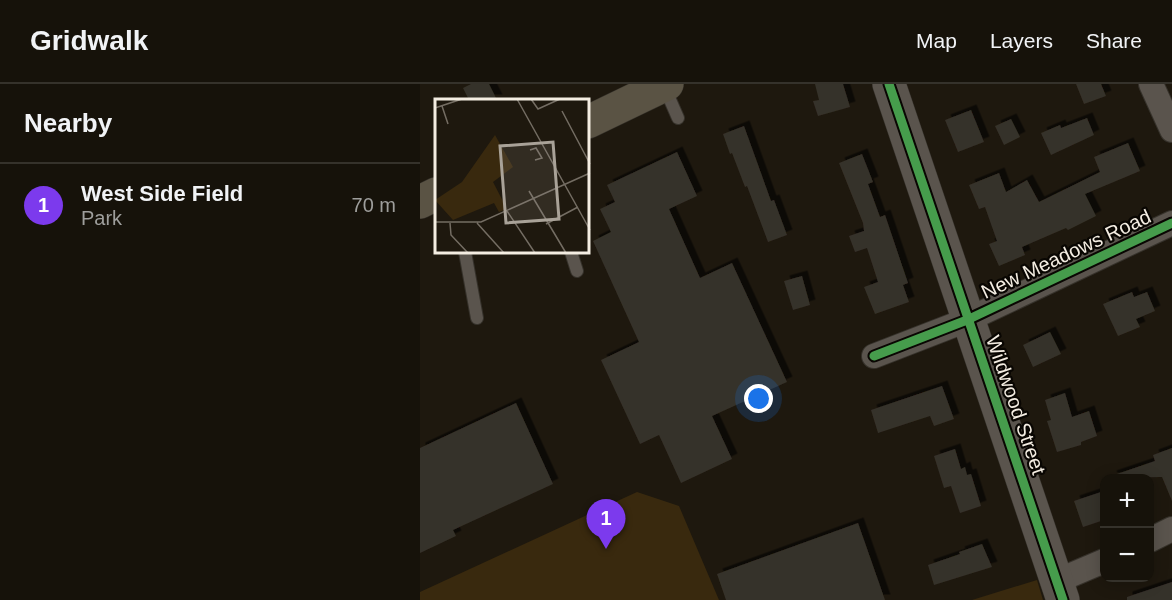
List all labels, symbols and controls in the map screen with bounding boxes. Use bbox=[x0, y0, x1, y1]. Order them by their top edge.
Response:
text: Gridwalk bbox=[30, 25, 148, 56]
text: Map bbox=[916, 29, 957, 52]
text: Layers bbox=[990, 29, 1053, 52]
text: Share bbox=[1086, 29, 1142, 52]
inset map bbox=[435, 99, 590, 254]
text: Nearby bbox=[24, 108, 112, 138]
text: West Side Field bbox=[81, 181, 243, 206]
text: 1 bbox=[38, 194, 49, 216]
text: 70 m bbox=[352, 194, 396, 216]
street label: New Meadows Road bbox=[978, 205, 1154, 303]
text: Park bbox=[81, 207, 122, 229]
street label: Wildwood Street bbox=[982, 333, 1050, 478]
your location bbox=[744, 384, 773, 413]
map controls bbox=[1100, 474, 1154, 582]
button: + bbox=[1100, 474, 1154, 528]
pin: 1 bbox=[586, 500, 626, 549]
button: − bbox=[1100, 528, 1154, 582]

